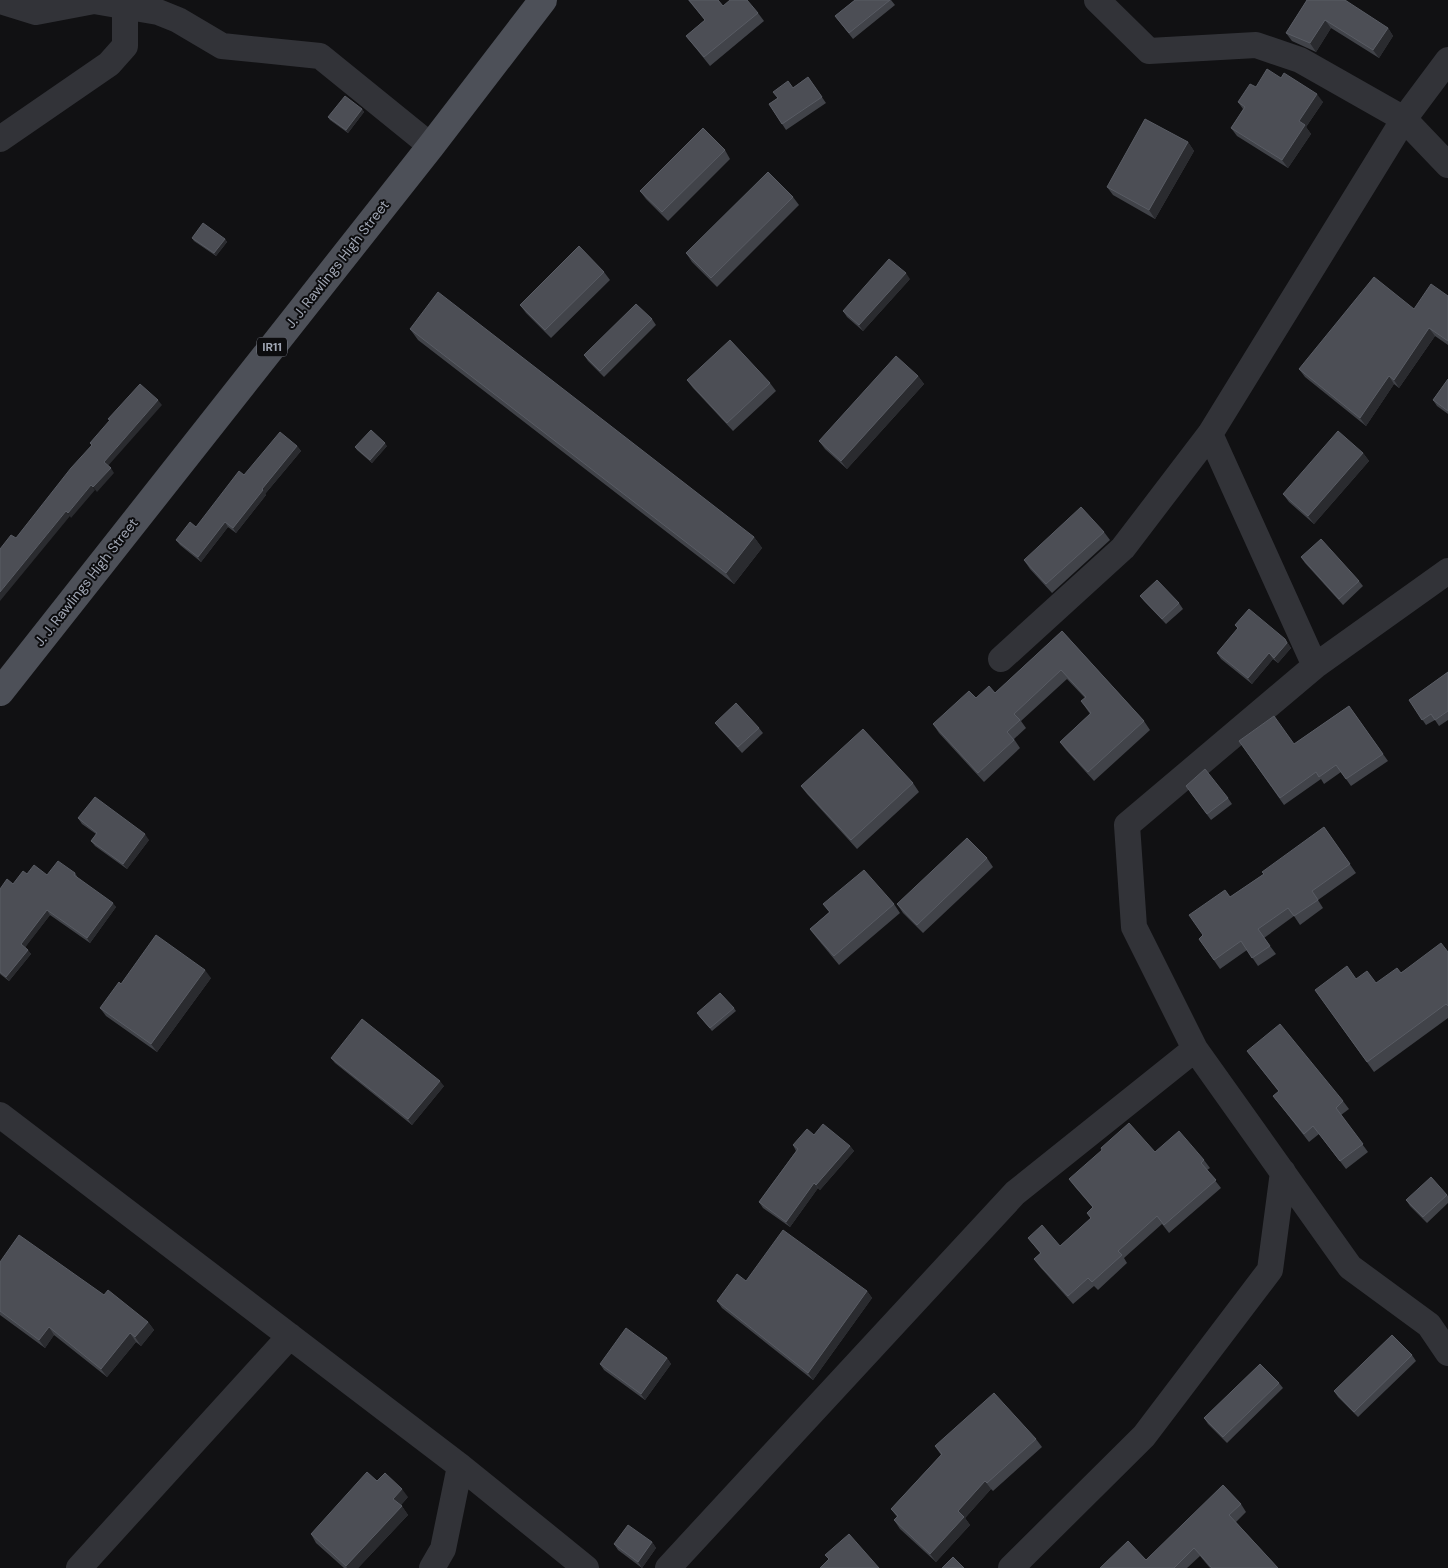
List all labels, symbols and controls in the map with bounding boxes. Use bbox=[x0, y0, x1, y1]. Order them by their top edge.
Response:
street label: J. J. Rawlings High Street bbox=[281, 196, 393, 332]
road number: IR11 bbox=[257, 338, 287, 357]
street label: J. J. Rawlings High Street bbox=[30, 514, 142, 650]

